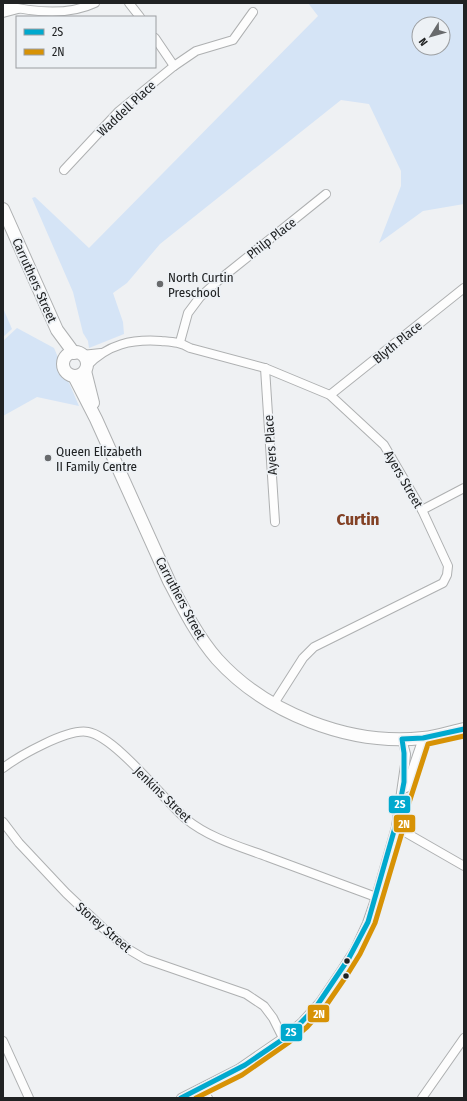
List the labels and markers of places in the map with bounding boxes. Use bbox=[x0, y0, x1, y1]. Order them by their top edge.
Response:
place label: North Curtin Preschool bbox=[168, 270, 234, 300]
marker: North Curtin Preschool bbox=[155, 279, 165, 289]
place label: Queen Elizabeth II Family Centre bbox=[56, 444, 142, 474]
marker: Queen Elizabeth II Family Centre bbox=[43, 453, 53, 463]
unlabelled marker bbox=[342, 956, 352, 966]
unlabelled marker bbox=[341, 971, 351, 981]

